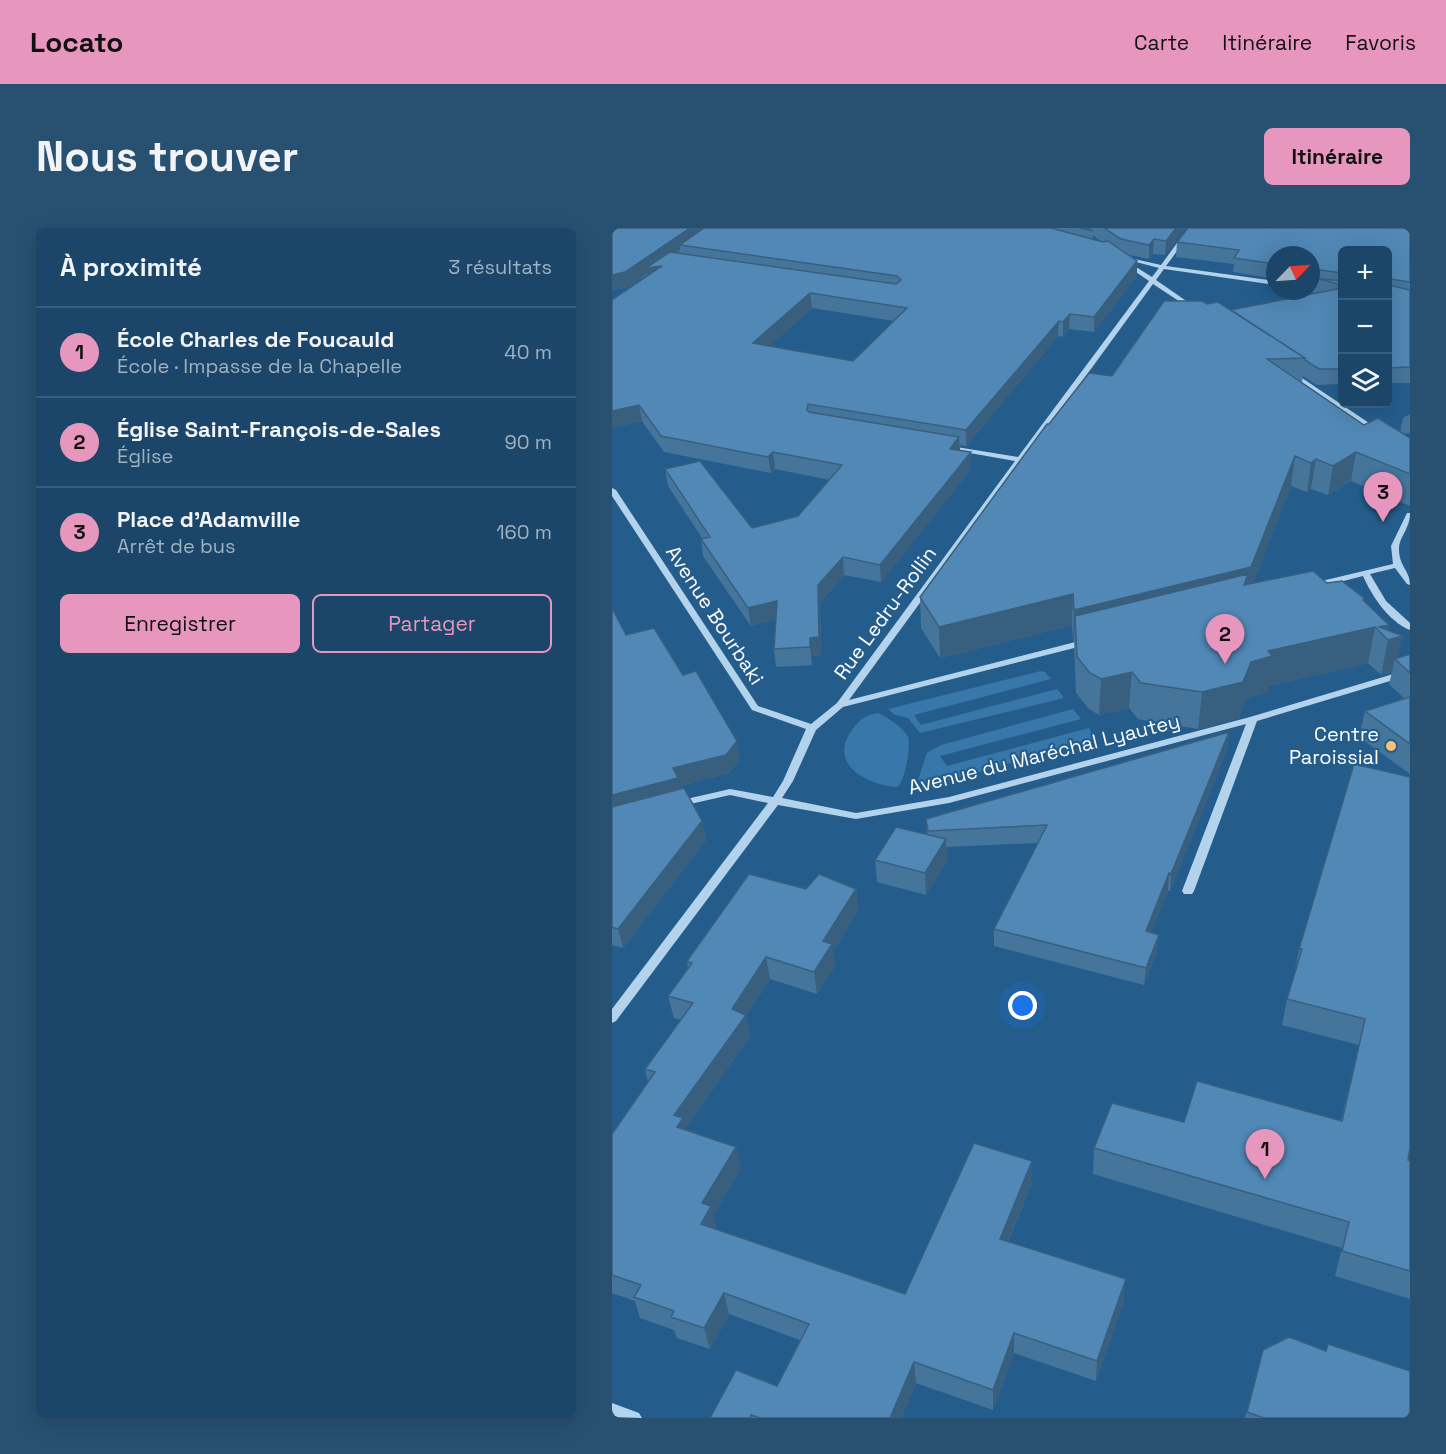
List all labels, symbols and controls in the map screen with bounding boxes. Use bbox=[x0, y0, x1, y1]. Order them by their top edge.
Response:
text: Locato bbox=[30, 24, 123, 60]
text: Carte bbox=[1134, 29, 1189, 56]
text: Itinéraire bbox=[1222, 29, 1312, 56]
text: Favoris bbox=[1345, 29, 1416, 56]
button: Itinéraire bbox=[1264, 128, 1410, 185]
text: Nous trouver bbox=[36, 130, 298, 183]
north arrow bbox=[1266, 246, 1320, 300]
map controls bbox=[1338, 246, 1392, 408]
button: + bbox=[1338, 246, 1392, 300]
text: À proximité bbox=[60, 250, 202, 284]
text: 3 résultats bbox=[448, 254, 552, 280]
button: − bbox=[1338, 300, 1392, 354]
text: École Charles de Foucauld bbox=[117, 325, 394, 353]
text: 1 bbox=[75, 339, 84, 365]
text: 40 m bbox=[504, 339, 552, 365]
text: École · Impasse de la Chapelle bbox=[117, 353, 402, 379]
button: layers bbox=[1338, 354, 1392, 408]
text: Église Saint-François-de-Sales bbox=[117, 415, 441, 443]
text: 2 bbox=[74, 429, 85, 455]
text: 90 m bbox=[505, 429, 552, 455]
text: Église bbox=[117, 443, 173, 469]
pin: 3 bbox=[1364, 472, 1402, 522]
text: Place d'Adamville bbox=[117, 505, 300, 533]
text: 3 bbox=[73, 519, 86, 545]
text: 160 m bbox=[496, 519, 552, 545]
text: Arrêt de bus bbox=[117, 533, 236, 559]
street label: Avenue Bourbaki bbox=[660, 540, 770, 690]
street label: Rue Ledru-Rollin bbox=[828, 541, 942, 685]
button: Enregistrer bbox=[60, 594, 300, 653]
button: Partager bbox=[312, 594, 552, 653]
pin: 2 bbox=[1206, 614, 1244, 664]
street label: Avenue du Maréchal Lyautey bbox=[905, 708, 1183, 800]
place label: Centre Paroissial bbox=[1289, 721, 1379, 770]
marker: Centre Paroissial bbox=[1384, 739, 1398, 753]
your location bbox=[1008, 991, 1037, 1020]
pin: 1 bbox=[1246, 1130, 1284, 1179]

